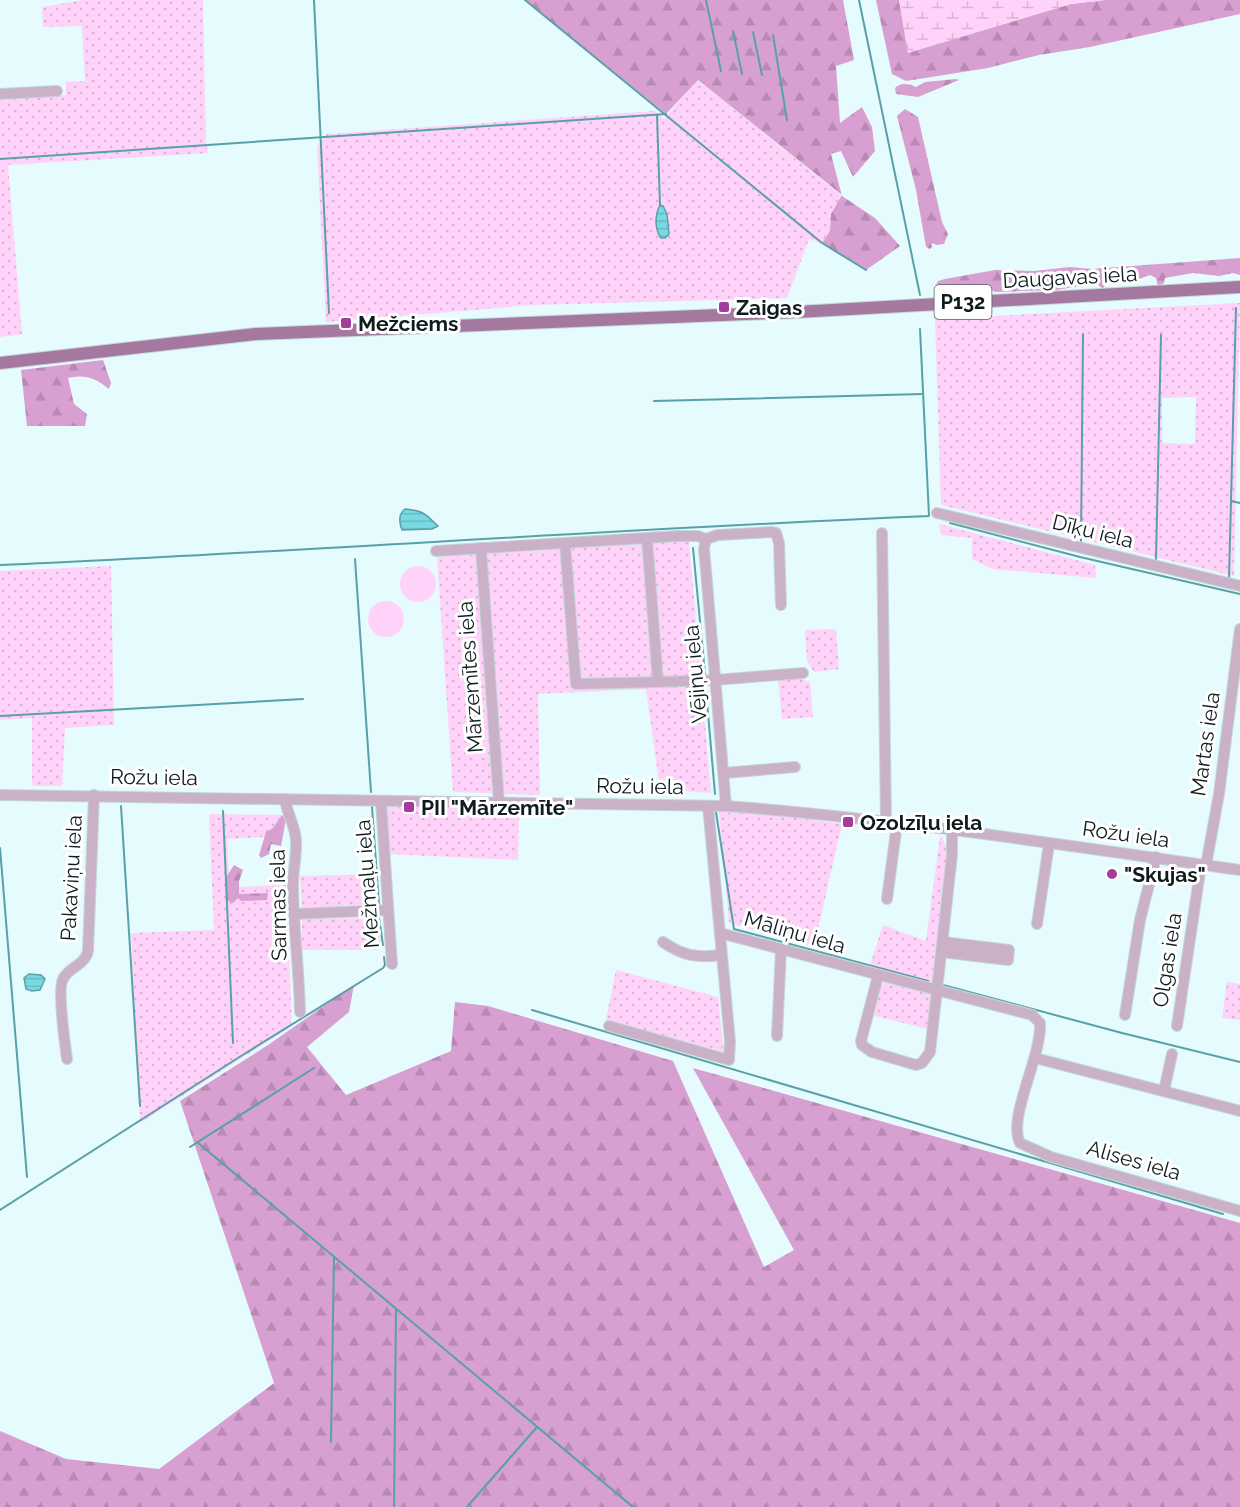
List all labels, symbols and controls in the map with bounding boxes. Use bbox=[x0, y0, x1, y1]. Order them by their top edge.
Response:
street label: Daugavas iela bbox=[1002, 261, 1138, 293]
road number: P132 bbox=[934, 285, 992, 319]
place label: Zaigas bbox=[736, 295, 802, 320]
marker: Zaigas bbox=[717, 300, 731, 314]
place label: Mežciems bbox=[358, 311, 458, 336]
marker: Mežciems bbox=[339, 316, 353, 330]
street label: Dīķu iela bbox=[1050, 509, 1136, 553]
street label: Mārzemītes iela bbox=[452, 600, 488, 754]
street label: Vējiņu iela bbox=[678, 624, 712, 724]
street label: Martas iela bbox=[1185, 690, 1225, 798]
street label: Rožu iela bbox=[110, 764, 198, 790]
street label: Rožu iela bbox=[596, 773, 684, 799]
place label: PII "Mārzemīte" bbox=[421, 795, 573, 820]
marker: PII "Mārzemīte" bbox=[402, 800, 416, 814]
place label: Ozolzīļu iela bbox=[860, 810, 982, 835]
street label: Pakaviņu iela bbox=[55, 814, 87, 942]
marker: Ozolzīļu iela bbox=[841, 815, 855, 829]
street label: Rožu iela bbox=[1081, 816, 1171, 852]
street label: Mežmaļu iela bbox=[350, 819, 384, 949]
street label: Sarmas iela bbox=[265, 849, 291, 961]
place label: "Skujas" bbox=[1124, 862, 1206, 887]
marker: "Skujas" bbox=[1105, 867, 1119, 881]
street label: Māliņu iela bbox=[741, 906, 849, 958]
street label: Olgas iela bbox=[1147, 911, 1187, 1009]
street label: Alises iela bbox=[1084, 1135, 1184, 1185]

